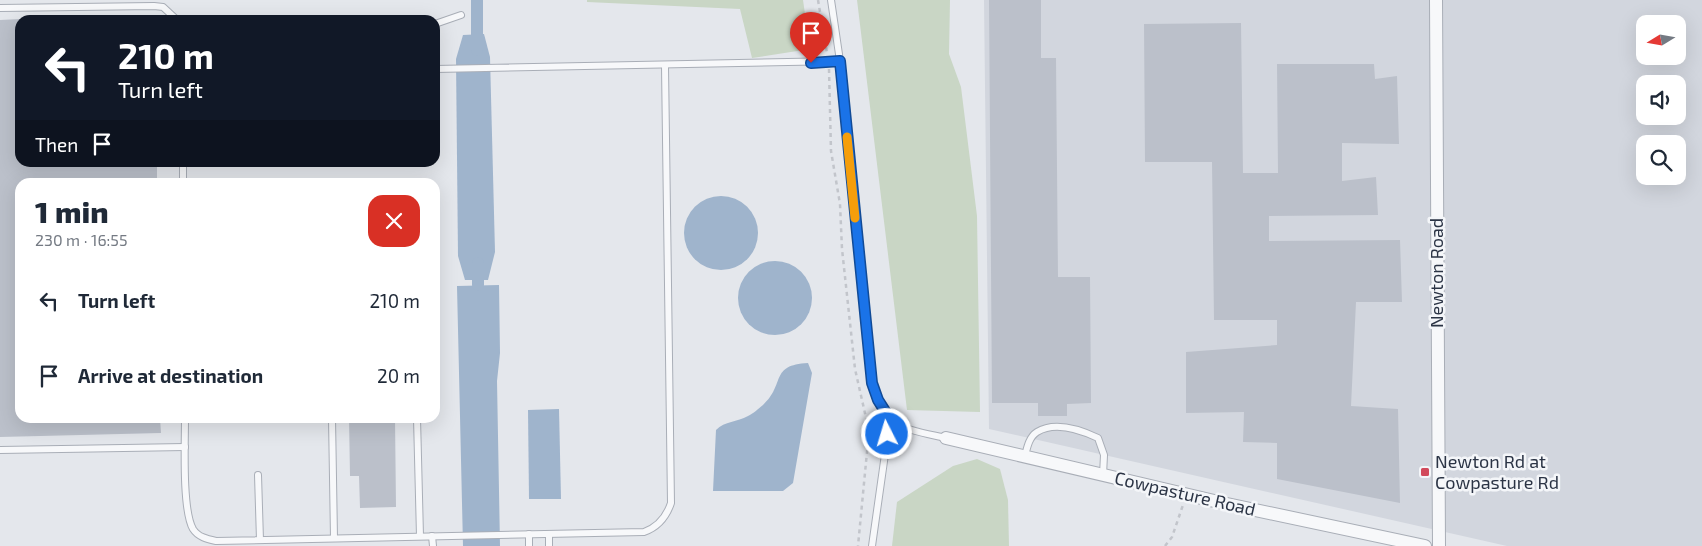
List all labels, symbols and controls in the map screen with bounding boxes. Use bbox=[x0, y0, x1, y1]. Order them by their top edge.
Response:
pin bbox=[790, 12, 832, 63]
north arrow bbox=[1636, 15, 1686, 65]
map controls bbox=[1636, 15, 1686, 185]
icon: arrive bbox=[797, 19, 825, 47]
text: 210 m bbox=[118, 34, 214, 76]
icon: left bbox=[35, 35, 100, 100]
button: sound bbox=[1636, 75, 1686, 125]
text: Turn left bbox=[118, 76, 203, 102]
icon: arrive bbox=[88, 130, 116, 158]
text: Then bbox=[35, 133, 78, 156]
button: search bbox=[1636, 135, 1686, 185]
text: 1 min bbox=[35, 193, 109, 229]
button: close bbox=[368, 195, 420, 247]
street label: Newton Road bbox=[1425, 218, 1447, 328]
text: 230 m · 16:55 bbox=[35, 230, 127, 249]
icon: left bbox=[35, 287, 63, 315]
text: Turn left bbox=[78, 289, 155, 312]
text: 210 m bbox=[369, 289, 420, 312]
icon: arrive bbox=[35, 362, 63, 390]
text: Arrive at destination bbox=[78, 364, 263, 387]
text: 20 m bbox=[377, 364, 420, 387]
position arrow bbox=[860, 407, 912, 459]
place label: Newton Rd at Cowpasture Rd bbox=[1435, 450, 1559, 493]
street label: Cowpasture Road bbox=[1113, 466, 1258, 520]
marker: Newton Rd at Cowpasture Rd bbox=[1419, 466, 1431, 478]

